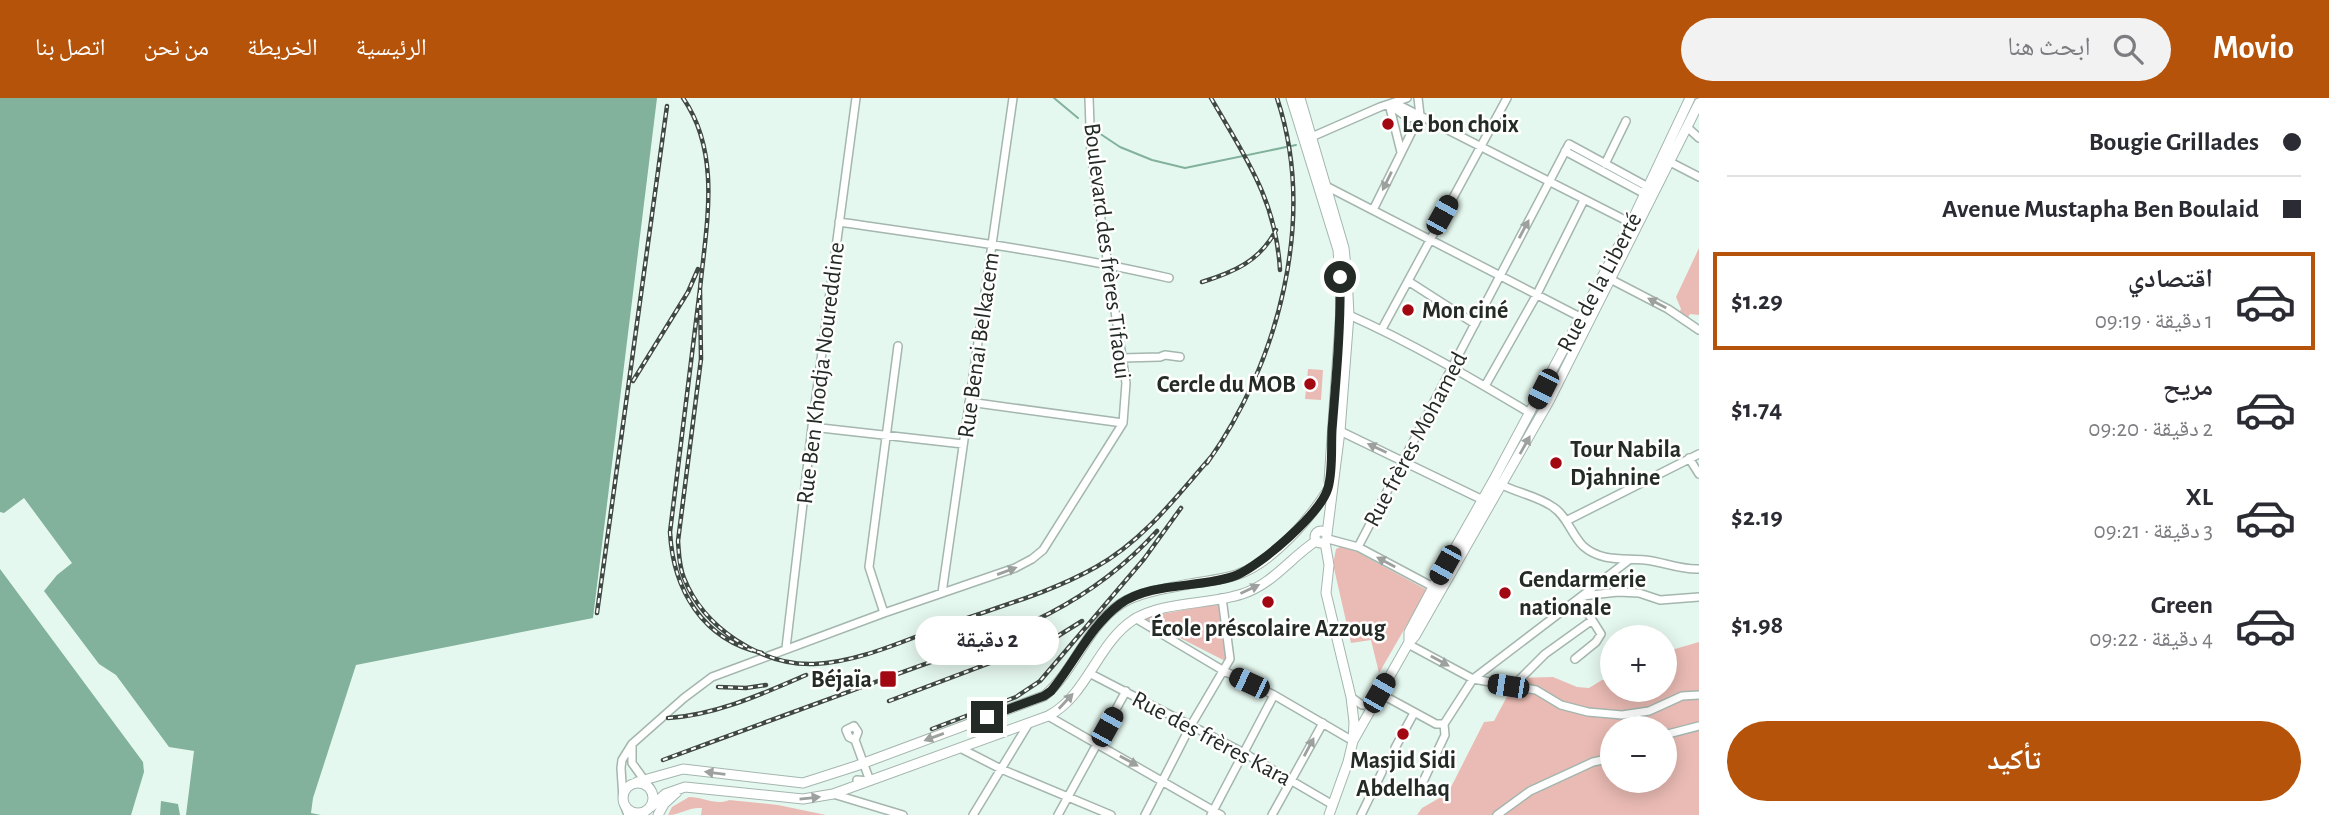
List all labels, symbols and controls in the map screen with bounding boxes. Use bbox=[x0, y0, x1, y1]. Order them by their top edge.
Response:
search box bbox=[1681, 18, 2171, 81]
icon: search bbox=[2109, 30, 2147, 68]
text: Movio bbox=[2213, 32, 2294, 65]
text: ابحث هنا bbox=[2007, 34, 2091, 60]
text: اتصل بنا bbox=[35, 36, 105, 60]
text: من نحن bbox=[143, 36, 209, 60]
text: الخريطة bbox=[247, 36, 318, 60]
text: الرئيسية bbox=[356, 36, 427, 60]
place label: Le bon choix bbox=[1402, 113, 1519, 137]
marker: Le bon choix bbox=[1380, 116, 1396, 132]
street label: Boulevard des frères Tifaoui bbox=[1079, 122, 1135, 381]
text: Bougie Grillades bbox=[2089, 129, 2259, 155]
one-way arrow bbox=[1381, 171, 1392, 191]
car bbox=[1423, 192, 1462, 238]
text: Avenue Mustapha Ben Boulaid bbox=[1942, 196, 2259, 222]
street label: Rue de la Liberté bbox=[1553, 209, 1647, 356]
one-way arrow bbox=[1518, 219, 1530, 238]
street label: Rue Ben Khodja Noureddine bbox=[793, 241, 849, 506]
street label: Rue Benai Belkacem bbox=[954, 251, 1004, 440]
route start bbox=[1324, 261, 1356, 293]
text: اقتصادي bbox=[2128, 266, 2213, 292]
icon: car bbox=[2234, 270, 2297, 333]
text: $1.29 bbox=[1731, 288, 1783, 314]
one-way arrow bbox=[1647, 297, 1666, 309]
place label: Mon ciné bbox=[1422, 299, 1508, 323]
marker: Mon ciné bbox=[1400, 302, 1416, 318]
text: 1 دقيقة · 09:19 bbox=[2095, 310, 2213, 333]
street label: Rue frères Mohamed bbox=[1360, 348, 1472, 531]
car bbox=[1525, 366, 1562, 412]
place label: Cercle du MOB bbox=[1157, 373, 1296, 397]
text: مريح bbox=[2163, 374, 2213, 400]
marker: Cercle du MOB bbox=[1302, 376, 1318, 392]
icon: car bbox=[2234, 378, 2297, 441]
text: $1.74 bbox=[1731, 396, 1782, 422]
text: 2 دقيقة · 09:20 bbox=[2088, 418, 2213, 441]
one-way arrow bbox=[1519, 435, 1531, 455]
place label: Tour Nabila Djahnine bbox=[1570, 438, 1681, 490]
one-way arrow bbox=[1366, 443, 1387, 454]
marker: Tour Nabila Djahnine bbox=[1548, 455, 1564, 471]
text: XL bbox=[2186, 484, 2213, 510]
icon: car bbox=[2234, 486, 2297, 549]
text: $2.19 bbox=[1731, 504, 1783, 530]
text: 3 دقيقة · 09:21 bbox=[2093, 520, 2213, 543]
car bbox=[1426, 542, 1465, 588]
one-way arrow bbox=[1376, 556, 1396, 567]
one-way arrow bbox=[996, 565, 1017, 576]
place label: Gendarmerie nationale bbox=[1519, 568, 1646, 620]
one-way arrow bbox=[1240, 583, 1260, 595]
marker: Gendarmerie nationale bbox=[1497, 585, 1513, 601]
text: Green bbox=[2151, 592, 2213, 618]
marker: École préscolaire Azzoug bbox=[1260, 594, 1276, 610]
icon: car bbox=[2234, 594, 2297, 657]
text: $1.98 bbox=[1731, 612, 1783, 638]
place label: École préscolaire Azzoug bbox=[1151, 613, 1386, 641]
callout: 2 دقيقة bbox=[915, 616, 1059, 664]
map controls bbox=[1600, 625, 1677, 793]
button: + bbox=[1600, 625, 1677, 702]
text: 4 دقيقة · 09:22 bbox=[2089, 628, 2213, 651]
text: 2 دقيقة bbox=[956, 629, 1018, 652]
one-way arrow bbox=[1431, 655, 1450, 667]
car bbox=[1226, 665, 1273, 701]
place label: Béjaïa bbox=[811, 668, 872, 692]
marker: Béjaïa bbox=[878, 669, 898, 689]
car bbox=[1360, 670, 1399, 716]
car bbox=[1486, 672, 1531, 700]
street label: Rue des frères Kara bbox=[1128, 687, 1295, 791]
one-way arrow bbox=[1058, 693, 1074, 710]
route end bbox=[971, 701, 1003, 733]
car bbox=[1088, 704, 1127, 750]
button: − bbox=[1600, 716, 1677, 793]
button: تأكيد bbox=[1727, 721, 2301, 801]
marker: Masjid Sidi Abdelhaq bbox=[1395, 726, 1411, 742]
one-way arrow bbox=[924, 732, 945, 743]
one-way arrow bbox=[1303, 738, 1315, 757]
place label: Masjid Sidi Abdelhaq bbox=[1350, 749, 1456, 801]
one-way arrow bbox=[1119, 756, 1139, 767]
one-way arrow bbox=[704, 767, 726, 778]
one-way arrow bbox=[799, 792, 821, 803]

